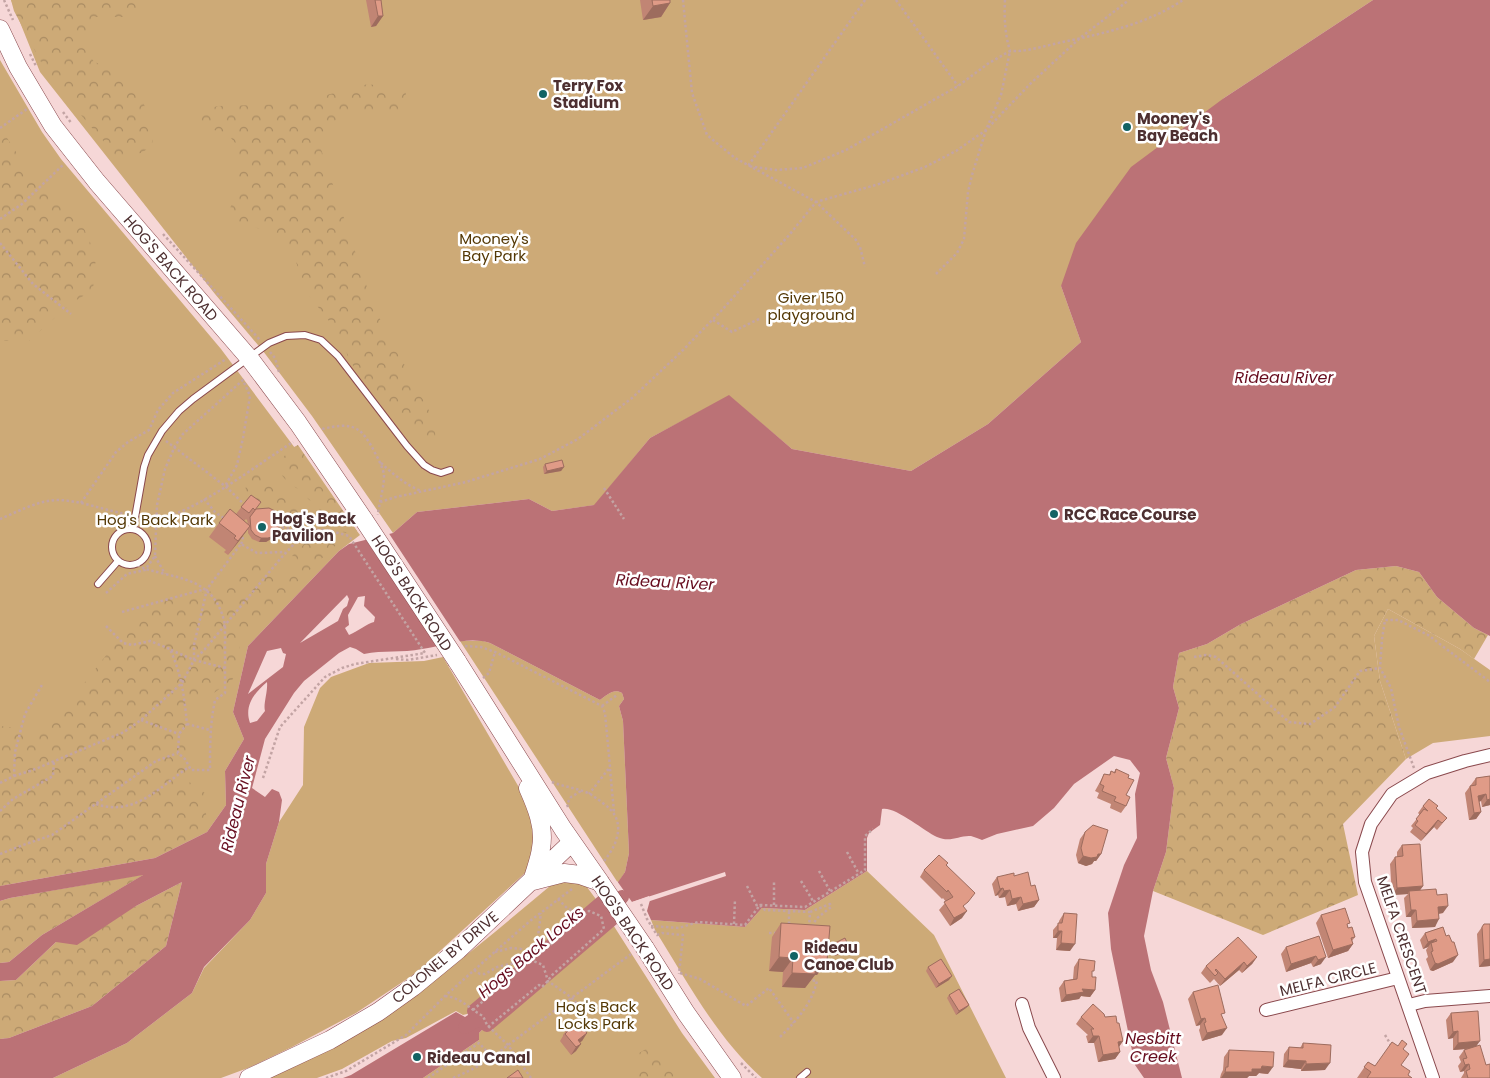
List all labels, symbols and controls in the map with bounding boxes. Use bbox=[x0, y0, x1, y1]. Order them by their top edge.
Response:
place label: Terry Fox Stadium bbox=[553, 75, 623, 113]
marker: Terry Fox Stadium bbox=[537, 88, 549, 100]
place label: Mooney's Bay Beach bbox=[1137, 108, 1218, 146]
marker: Mooney's Bay Beach bbox=[1121, 121, 1133, 133]
street label: HOG'S BACK ROAD bbox=[119, 210, 223, 326]
park label: Mooney's Bay Park bbox=[459, 228, 529, 266]
park label: Giver 150 playground bbox=[767, 287, 855, 325]
water label: Rideau River bbox=[1235, 366, 1334, 389]
place label: RCC Race Course bbox=[1064, 504, 1196, 525]
place label: Hog's Back Pavilion bbox=[272, 508, 357, 546]
marker: RCC Race Course bbox=[1048, 508, 1060, 520]
park label: Hog's Back Park bbox=[97, 509, 214, 530]
marker: Hog's Back Pavilion bbox=[256, 521, 268, 533]
street label: HOG'S BACK ROAD bbox=[367, 531, 457, 655]
water label: Rideau River bbox=[615, 568, 716, 596]
water label: Rideau River bbox=[215, 752, 261, 855]
street label: HOG'S BACK ROAD bbox=[587, 871, 679, 995]
street label: MELFA CRESCENT bbox=[1372, 873, 1432, 997]
water label: Hogs Back Locks bbox=[473, 901, 589, 1003]
street label: COLONEL BY DRIVE bbox=[387, 906, 503, 1008]
place label: Rideau Canoe Club bbox=[804, 937, 894, 975]
marker: Rideau Canoe Club bbox=[788, 950, 800, 962]
street label: MELFA CIRCLE bbox=[1277, 957, 1379, 1001]
park label: Hog's Back Locks Park bbox=[556, 996, 637, 1034]
water label: Nesbitt Creek bbox=[1125, 1027, 1182, 1068]
place label: Rideau Canal bbox=[427, 1047, 530, 1068]
marker: Rideau Canal bbox=[411, 1051, 423, 1063]

